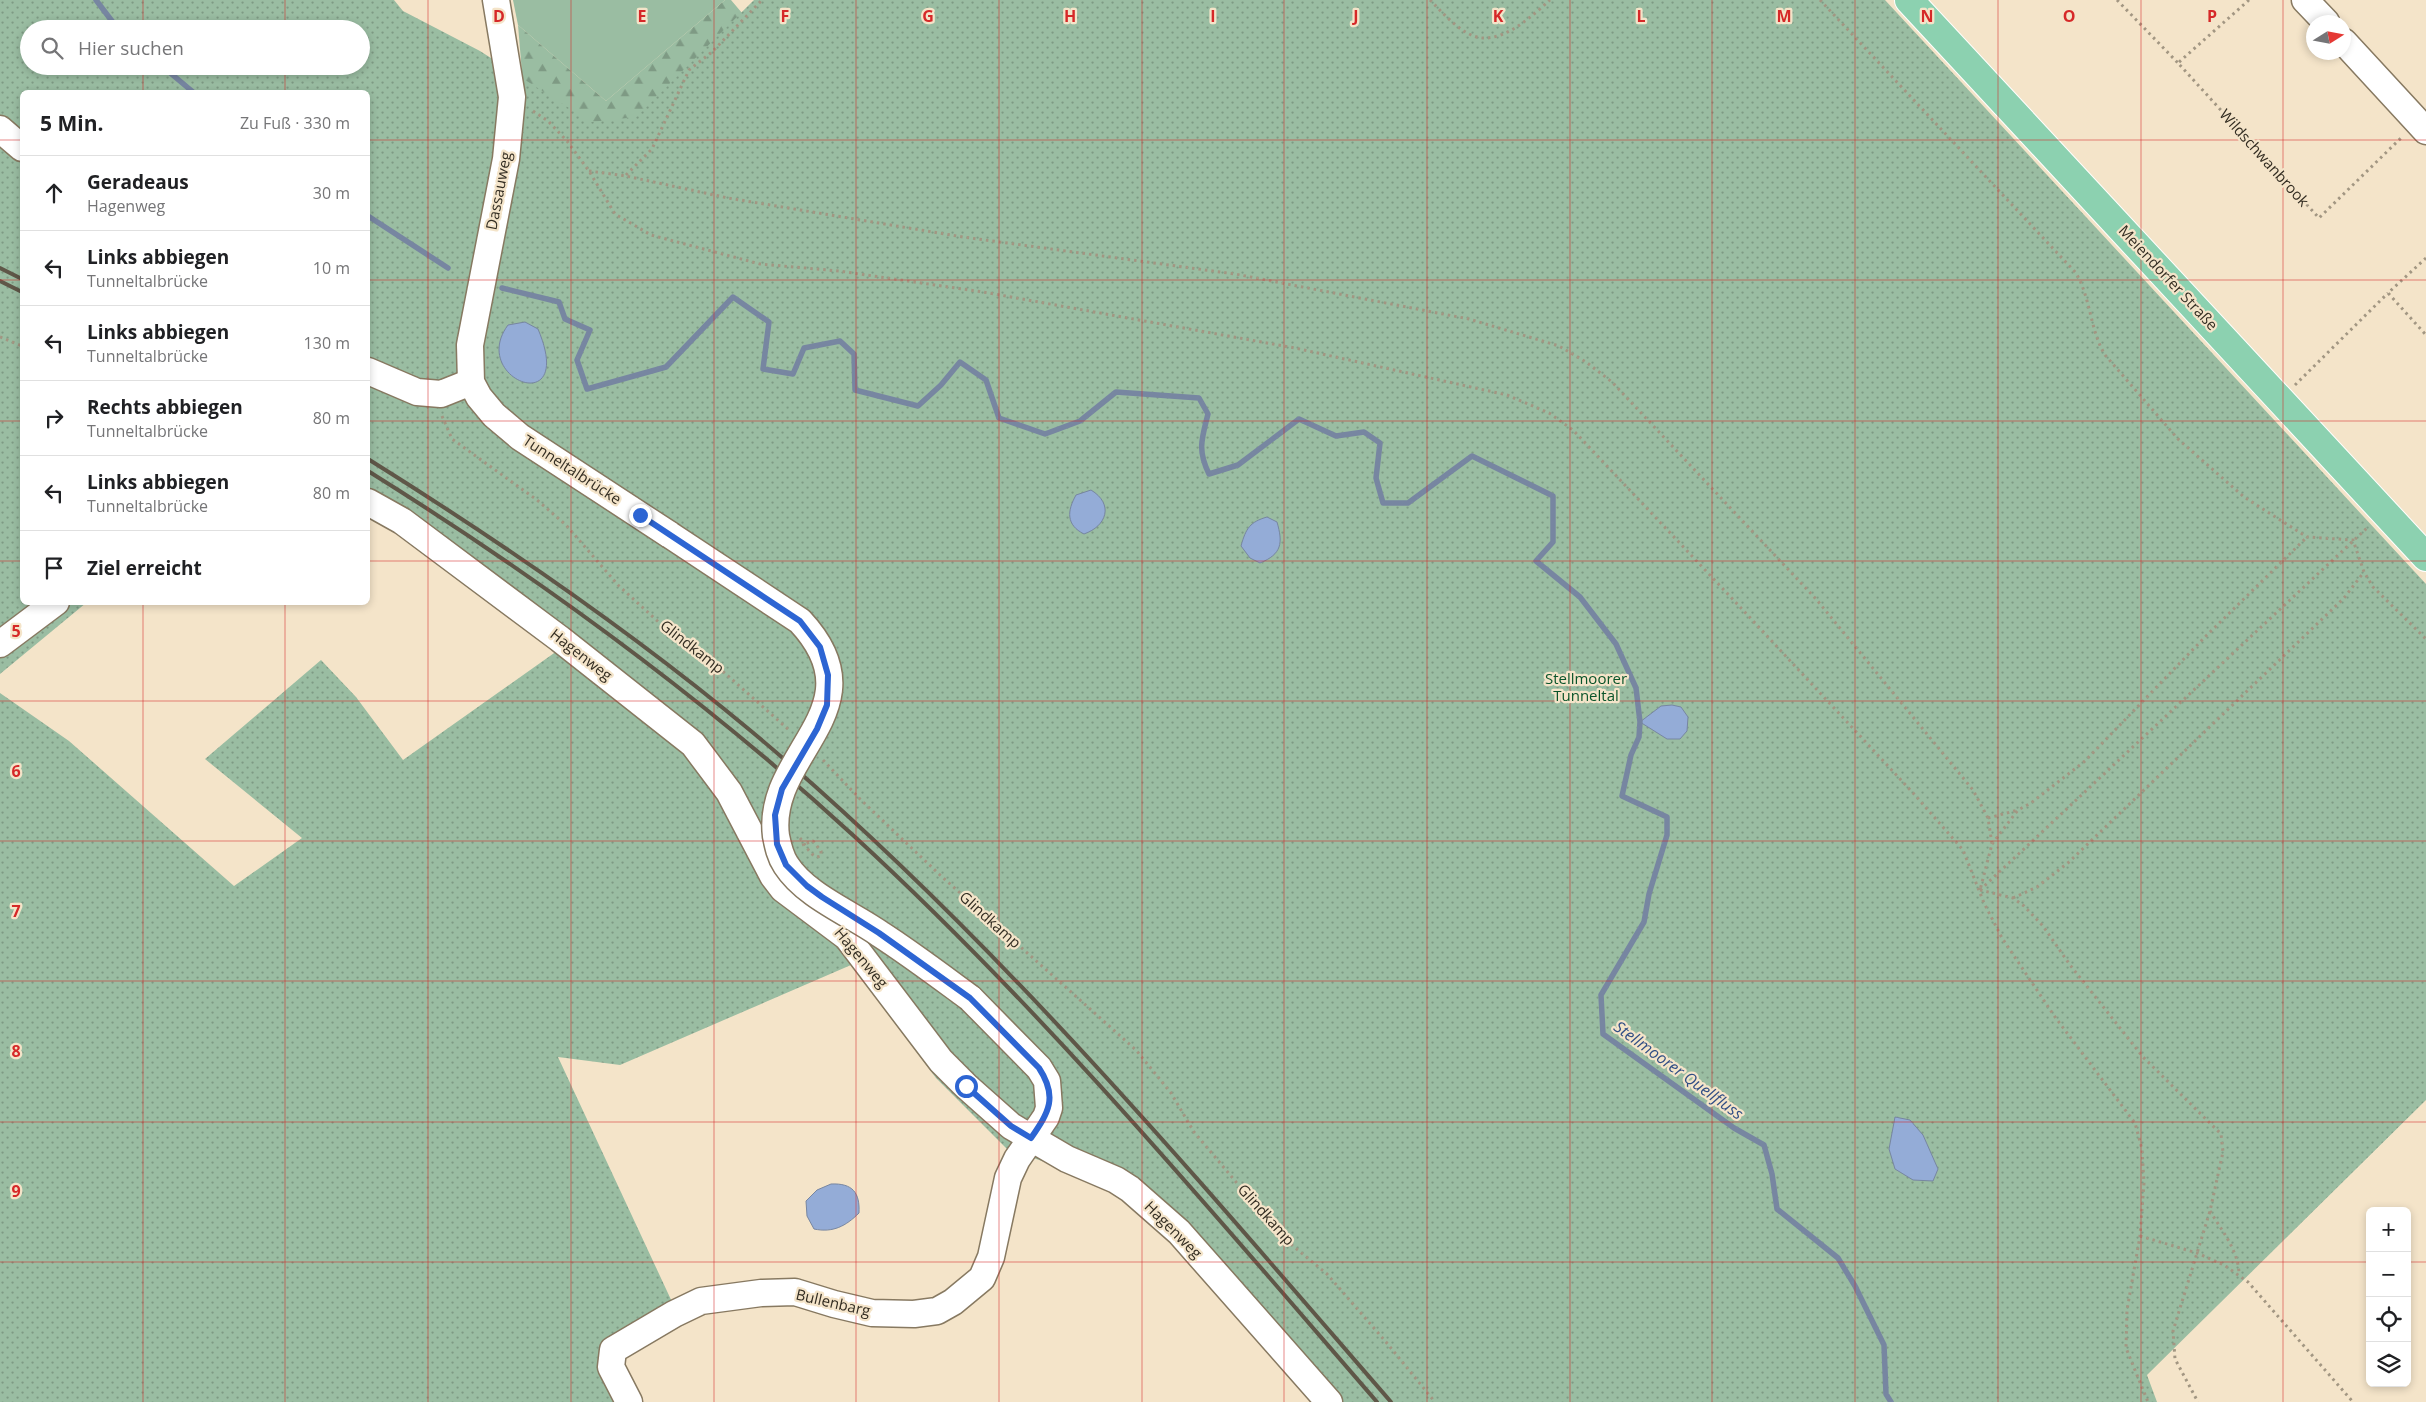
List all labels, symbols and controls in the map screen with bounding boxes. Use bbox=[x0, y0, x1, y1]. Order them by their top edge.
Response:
text: D bbox=[493, 5, 505, 27]
text: E bbox=[638, 5, 647, 27]
text: F bbox=[781, 5, 789, 27]
text: G bbox=[922, 5, 934, 27]
text: H bbox=[1064, 5, 1076, 27]
text: I bbox=[1210, 5, 1216, 27]
text: J bbox=[1351, 5, 1359, 27]
text: K bbox=[1493, 5, 1504, 27]
text: L bbox=[1636, 5, 1646, 27]
text: M bbox=[1776, 5, 1792, 27]
text: N bbox=[1920, 5, 1934, 27]
text: O bbox=[2063, 5, 2075, 27]
text: P bbox=[2207, 5, 2217, 27]
north arrow bbox=[2306, 15, 2351, 60]
search box bbox=[20, 20, 370, 75]
icon: search bbox=[38, 34, 66, 62]
text: Hier suchen bbox=[78, 35, 184, 61]
street label: Wildschwanbrook bbox=[2216, 104, 2314, 210]
text: 5 Min. bbox=[40, 109, 103, 137]
text: Zu Fuß · 330 m bbox=[240, 112, 350, 134]
street label: Dassauweg bbox=[481, 150, 515, 232]
text: Geradeaus bbox=[87, 169, 189, 195]
icon: ahead bbox=[40, 179, 68, 207]
text: 30 m bbox=[313, 182, 350, 204]
text: Hagenweg bbox=[87, 195, 165, 217]
street label: Meiendorfer Straße bbox=[2115, 220, 2223, 334]
text: Links abbiegen bbox=[87, 244, 229, 270]
icon: left bbox=[40, 254, 68, 282]
text: 10 m bbox=[313, 257, 350, 279]
text: Tunneltalbrücke bbox=[87, 270, 208, 292]
text: Links abbiegen bbox=[87, 319, 229, 345]
icon: left bbox=[40, 329, 68, 357]
text: 130 m bbox=[304, 332, 350, 354]
text: Tunneltalbrücke bbox=[87, 345, 208, 367]
text: Rechts abbiegen bbox=[87, 394, 243, 420]
icon: right bbox=[40, 404, 68, 432]
text: 80 m bbox=[313, 407, 350, 429]
text: Tunneltalbrücke bbox=[87, 420, 208, 442]
street label: Tunneltalbrücke bbox=[519, 430, 626, 508]
text: Links abbiegen bbox=[87, 469, 229, 495]
icon: left bbox=[40, 479, 68, 507]
text: 80 m bbox=[313, 482, 350, 504]
text: Tunneltalbrücke bbox=[87, 495, 208, 517]
route end bbox=[629, 504, 652, 527]
icon: arrive bbox=[40, 554, 68, 582]
text: Ziel erreicht bbox=[87, 555, 202, 581]
street label: Glindkamp bbox=[656, 615, 729, 678]
text: 5 bbox=[11, 620, 21, 642]
street label: Hagenweg bbox=[547, 624, 617, 685]
park label: Stellmoorer Tunneltal bbox=[1545, 668, 1627, 705]
text: 6 bbox=[11, 760, 21, 782]
street label: Glindkamp bbox=[956, 886, 1026, 952]
text: 7 bbox=[11, 900, 21, 922]
street label: Hagenweg bbox=[831, 923, 893, 992]
water label: Stellmoorer Quellfluss bbox=[1610, 1016, 1748, 1124]
text: 8 bbox=[11, 1040, 21, 1062]
route start bbox=[955, 1075, 978, 1098]
street label: Glindkamp bbox=[1234, 1179, 1300, 1249]
text: 9 bbox=[11, 1180, 21, 1202]
street label: Hagenweg bbox=[1141, 1196, 1207, 1262]
map controls bbox=[2366, 1207, 2411, 1387]
button: + bbox=[2366, 1207, 2411, 1252]
button: − bbox=[2366, 1252, 2411, 1297]
street label: Bullenbarg bbox=[794, 1284, 872, 1320]
button: locate bbox=[2366, 1297, 2411, 1342]
button: layers bbox=[2366, 1342, 2411, 1387]

